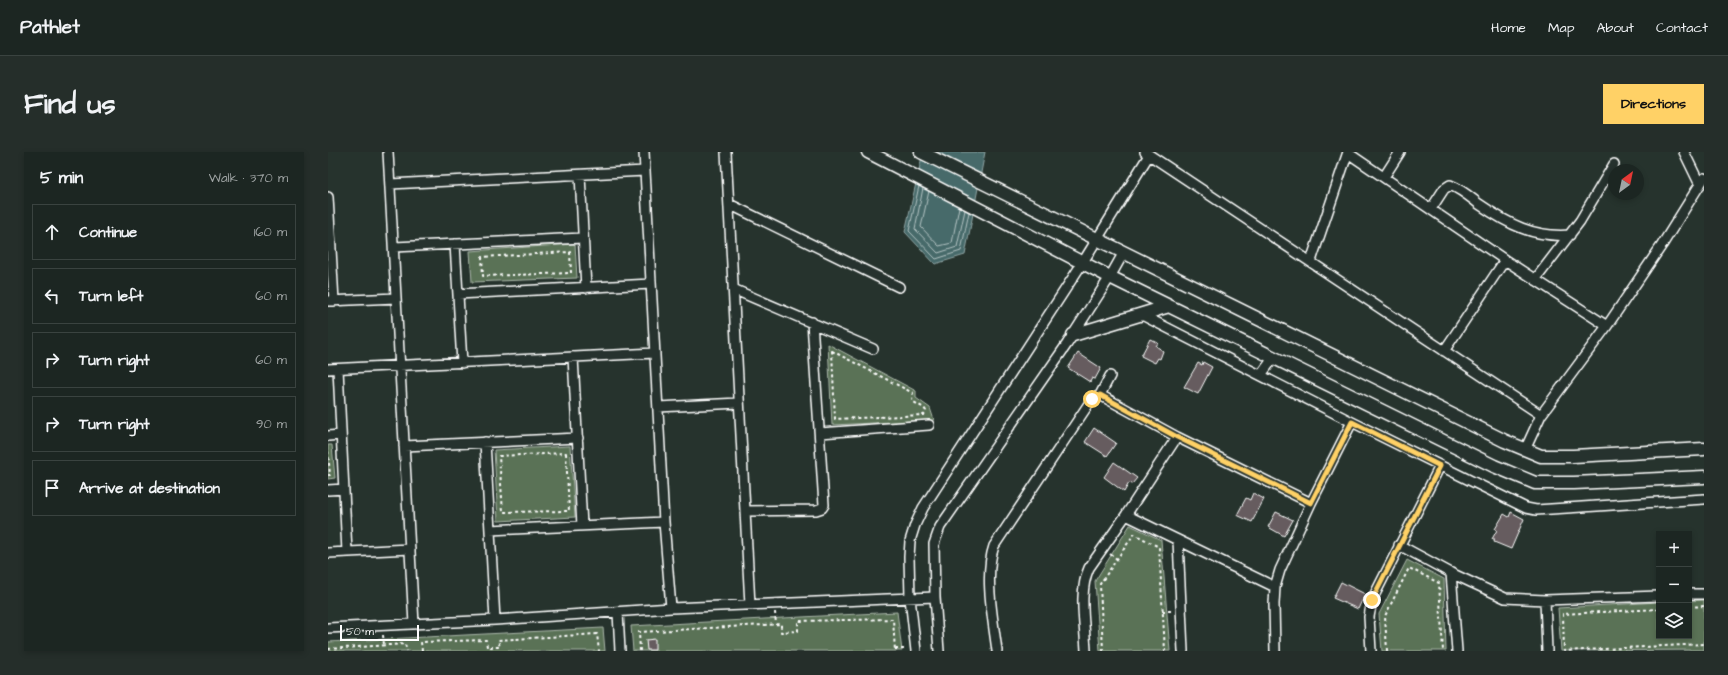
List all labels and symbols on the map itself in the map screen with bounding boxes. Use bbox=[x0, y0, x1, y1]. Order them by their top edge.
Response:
north arrow bbox=[1608, 164, 1644, 200]
route start bbox=[1083, 390, 1101, 408]
route end bbox=[1363, 591, 1381, 609]
scale bar bbox=[340, 623, 419, 642]

